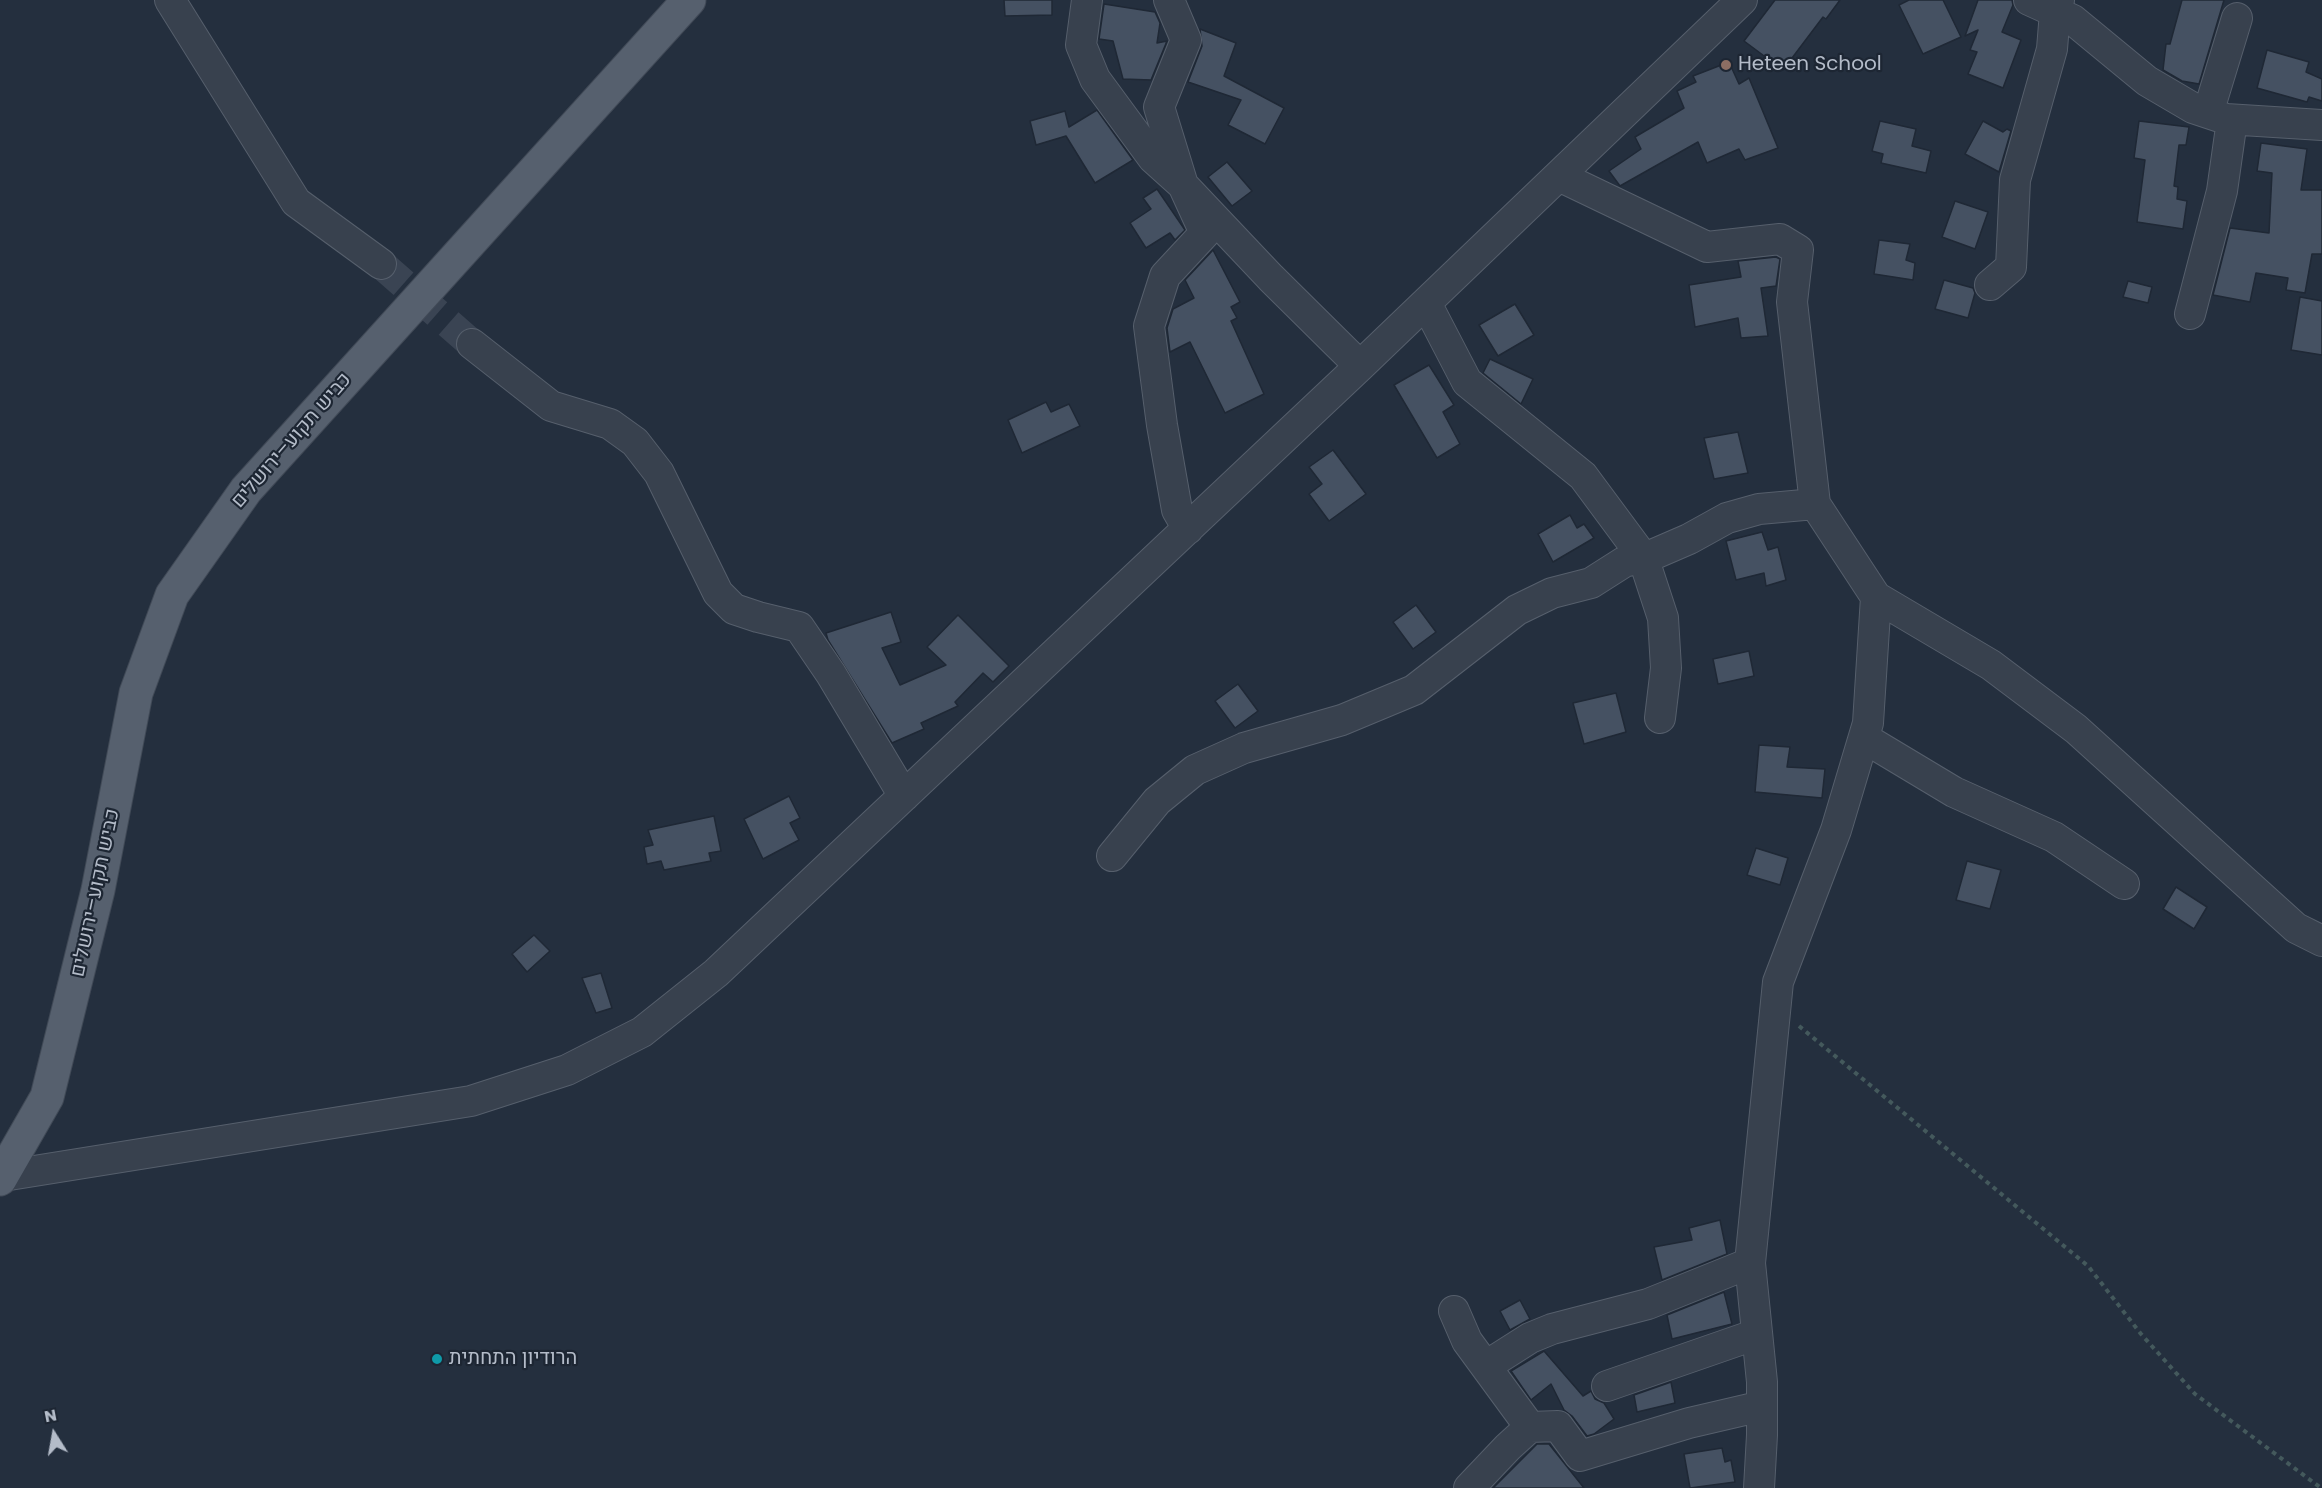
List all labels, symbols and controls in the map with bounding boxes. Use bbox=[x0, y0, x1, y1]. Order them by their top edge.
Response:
place label: Heteen School bbox=[1738, 53, 1882, 77]
marker: Heteen School bbox=[1719, 58, 1733, 72]
street label: כביש תקוע–ירושלים bbox=[227, 369, 357, 513]
street label: כביש תקוע–ירושלים bbox=[66, 807, 126, 979]
place label: הרודיון התחתית bbox=[449, 1347, 577, 1371]
marker: הרודיון התחתית bbox=[430, 1352, 444, 1366]
text: N bbox=[42, 1403, 59, 1428]
north arrow bbox=[24, 1404, 84, 1464]

